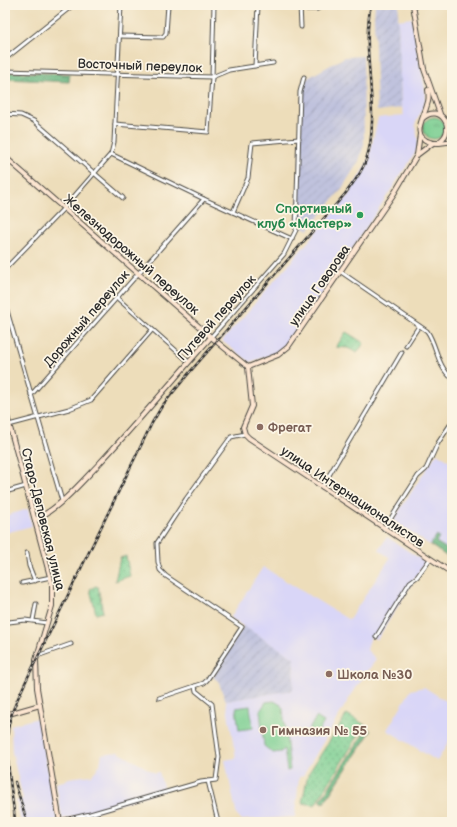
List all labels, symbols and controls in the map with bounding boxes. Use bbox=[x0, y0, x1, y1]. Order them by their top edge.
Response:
street label: Восточный переулок bbox=[77, 56, 203, 76]
street label: Железнодорожный переулок bbox=[60, 191, 203, 318]
place label: Спортивный клуб «Мастер» bbox=[257, 201, 352, 232]
marker: Спортивный клуб «Мастер» bbox=[355, 210, 365, 220]
street label: улица Говорова bbox=[286, 242, 354, 329]
street label: Дорожный переулок bbox=[40, 267, 133, 370]
street label: Путевой переулок bbox=[174, 271, 260, 364]
place label: Фрегат bbox=[268, 420, 312, 436]
marker: Фрегат bbox=[255, 422, 265, 432]
street label: улица Интернационалистов bbox=[278, 443, 427, 551]
street label: Старо-Деповская улица bbox=[18, 446, 69, 592]
place label: Школа №30 bbox=[337, 667, 412, 683]
marker: Школа №30 bbox=[324, 669, 334, 679]
place label: Гимназия № 55 bbox=[271, 723, 367, 739]
marker: Гимназия № 55 bbox=[258, 725, 268, 735]

